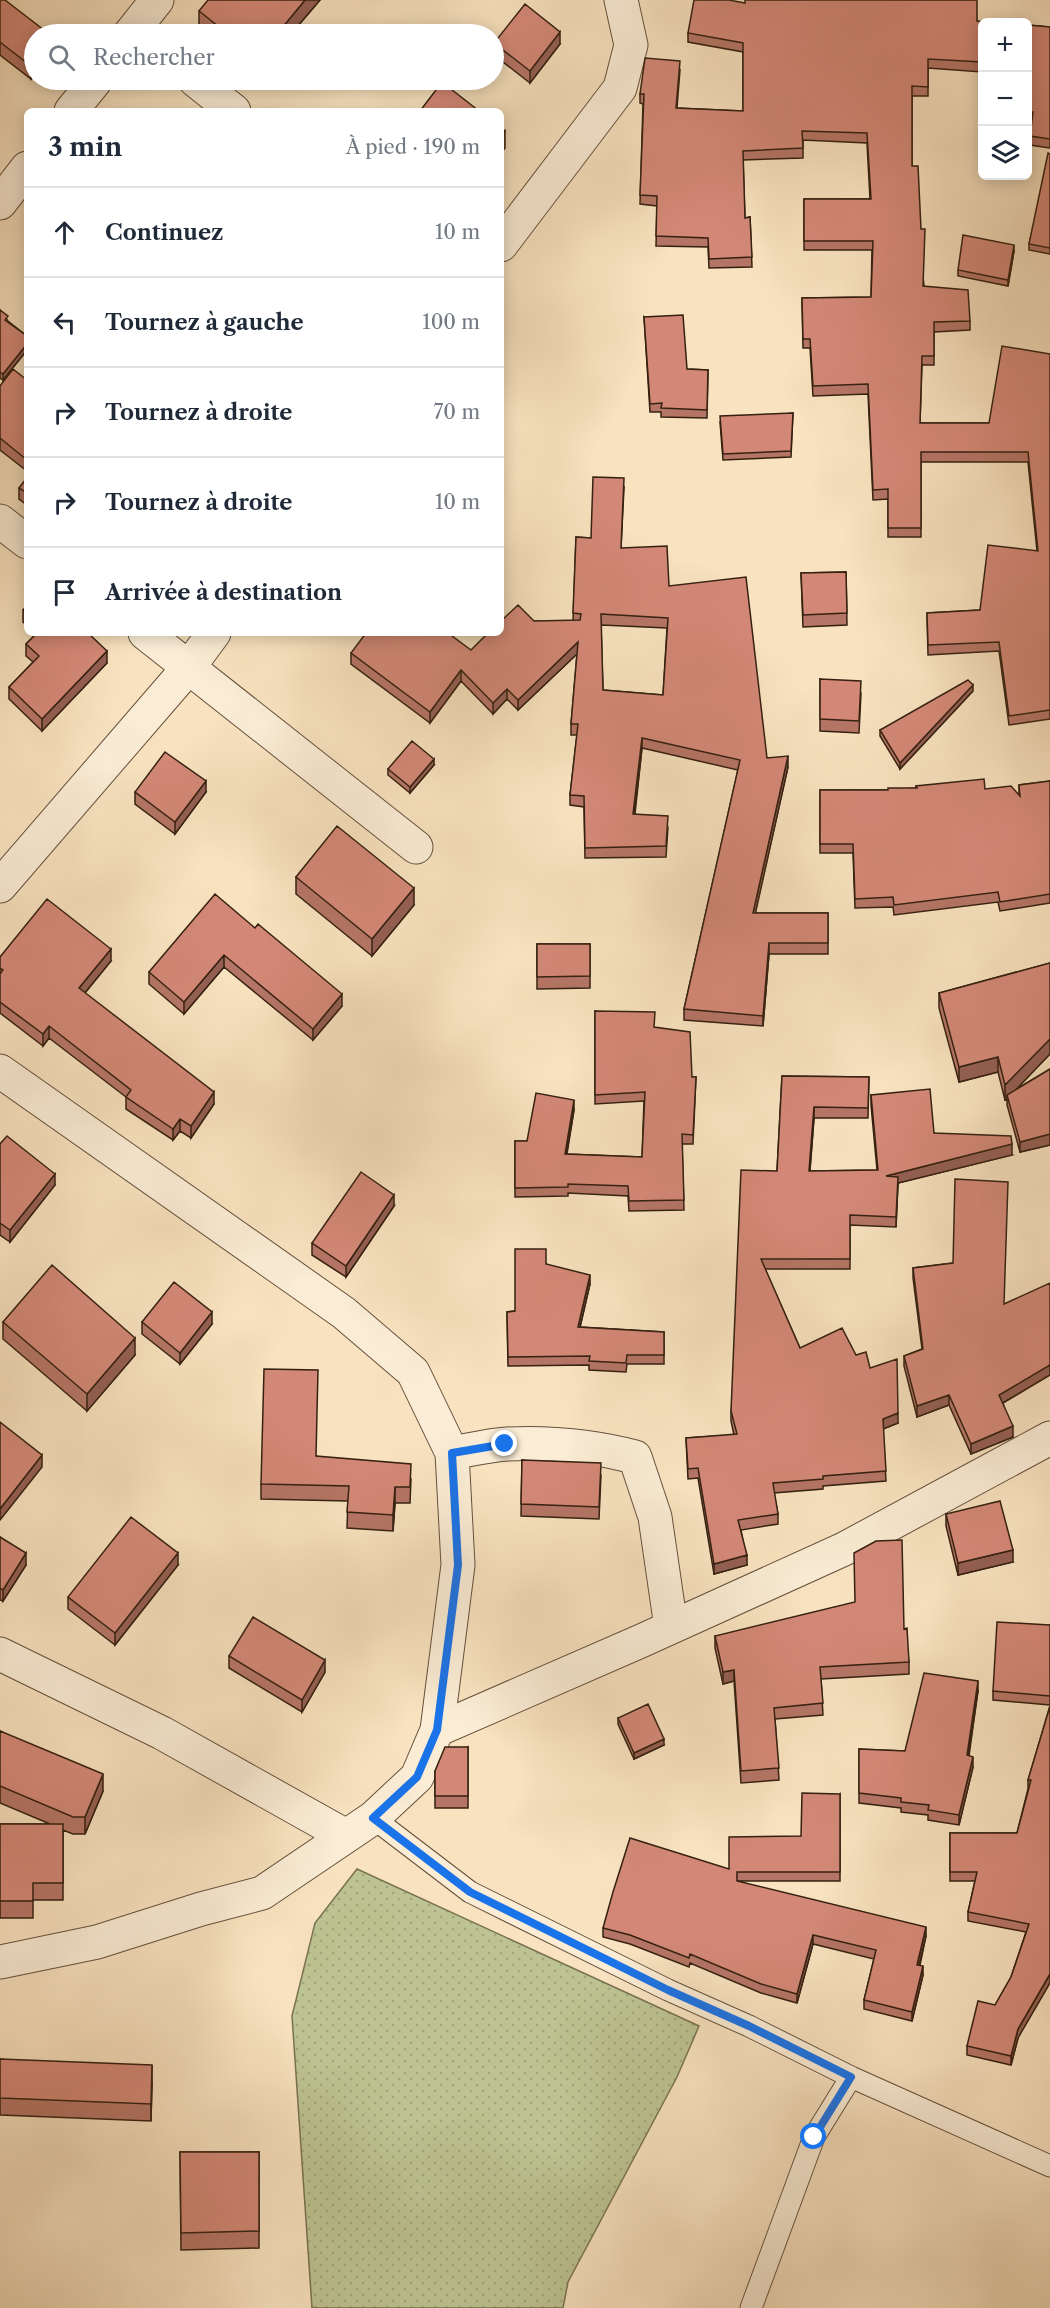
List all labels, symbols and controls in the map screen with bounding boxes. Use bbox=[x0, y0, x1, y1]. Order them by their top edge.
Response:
map controls bbox=[978, 18, 1032, 180]
button: + bbox=[978, 18, 1032, 72]
search box bbox=[24, 24, 504, 90]
icon: search bbox=[45, 41, 78, 74]
text: Rechercher bbox=[93, 44, 215, 71]
button: − bbox=[978, 72, 1032, 126]
button: layers bbox=[978, 126, 1032, 180]
text: 3 min bbox=[48, 131, 122, 163]
text: À pied · 190 m bbox=[346, 135, 480, 159]
icon: ahead bbox=[48, 216, 81, 249]
text: Continuez bbox=[105, 219, 224, 246]
text: 10 m bbox=[435, 220, 480, 244]
icon: left bbox=[48, 306, 81, 339]
text: Tournez à gauche bbox=[105, 309, 304, 336]
text: 100 m bbox=[422, 310, 480, 334]
icon: right bbox=[48, 396, 81, 429]
text: Tournez à droite bbox=[105, 399, 292, 426]
text: 70 m bbox=[434, 400, 480, 424]
icon: right bbox=[48, 486, 81, 519]
text: Tournez à droite bbox=[105, 489, 292, 516]
text: 10 m bbox=[435, 490, 480, 514]
icon: arrive bbox=[48, 576, 81, 609]
text: Arrivée à destination bbox=[105, 579, 342, 606]
route end bbox=[491, 1430, 517, 1456]
route start bbox=[800, 2123, 826, 2149]

